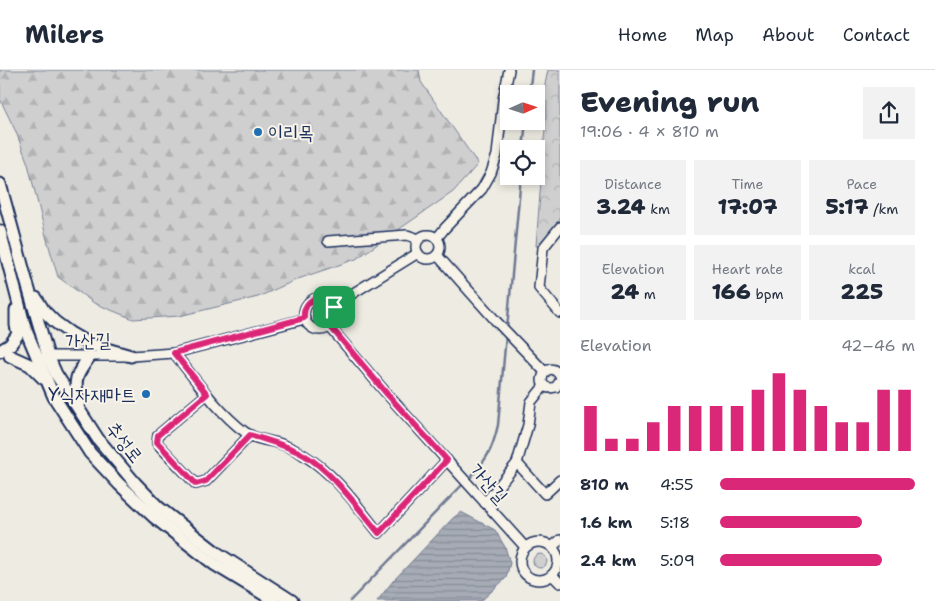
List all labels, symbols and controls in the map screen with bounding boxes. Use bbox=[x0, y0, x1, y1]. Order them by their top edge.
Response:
text: Milers bbox=[25, 19, 104, 51]
text: Home bbox=[618, 23, 667, 47]
text: Map bbox=[695, 23, 734, 47]
text: About bbox=[762, 23, 815, 47]
text: Contact bbox=[843, 23, 910, 47]
text: Evening run bbox=[580, 83, 759, 121]
north arrow bbox=[500, 85, 545, 130]
map controls bbox=[500, 85, 545, 185]
button: share bbox=[863, 87, 915, 139]
place label: 이리목 bbox=[268, 120, 314, 145]
text: 19:06 · 4 × 810 m bbox=[580, 121, 719, 142]
marker: 이리목 bbox=[252, 126, 264, 138]
button: locate bbox=[500, 140, 545, 185]
text: Distance bbox=[604, 175, 662, 193]
text: Time bbox=[731, 175, 764, 193]
text: Pace bbox=[846, 175, 877, 193]
text: 3.24 bbox=[596, 193, 645, 221]
text: 17:07 bbox=[717, 193, 777, 221]
text: 5:17 bbox=[825, 193, 868, 221]
text: km bbox=[645, 200, 670, 218]
text: /km bbox=[868, 200, 898, 218]
text: Elevation bbox=[602, 260, 665, 278]
text: Heart rate bbox=[712, 260, 783, 278]
text: kcal bbox=[848, 260, 875, 278]
text: 24 bbox=[610, 278, 639, 306]
text: 166 bbox=[711, 278, 751, 306]
text: 225 bbox=[841, 278, 883, 306]
text: m bbox=[639, 285, 656, 303]
text: bpm bbox=[751, 285, 784, 303]
pin bbox=[313, 286, 355, 328]
icon: arrive bbox=[320, 293, 348, 321]
street label: 가산길 bbox=[65, 328, 111, 353]
text: Elevation bbox=[580, 335, 652, 356]
text: 42–46 m bbox=[841, 335, 915, 356]
place label: Y식자재마트 bbox=[48, 382, 136, 407]
marker: Y식자재마트 bbox=[140, 388, 152, 400]
street label: 추성로 bbox=[101, 417, 149, 468]
street label: 가산길 bbox=[464, 458, 513, 509]
text: 810 m bbox=[580, 474, 629, 495]
text: 4:55 bbox=[660, 474, 694, 495]
text: 1.6 km bbox=[580, 512, 632, 533]
text: 5:18 bbox=[660, 512, 690, 533]
text: 2.4 km bbox=[580, 550, 636, 571]
text: 5:09 bbox=[660, 550, 695, 571]

